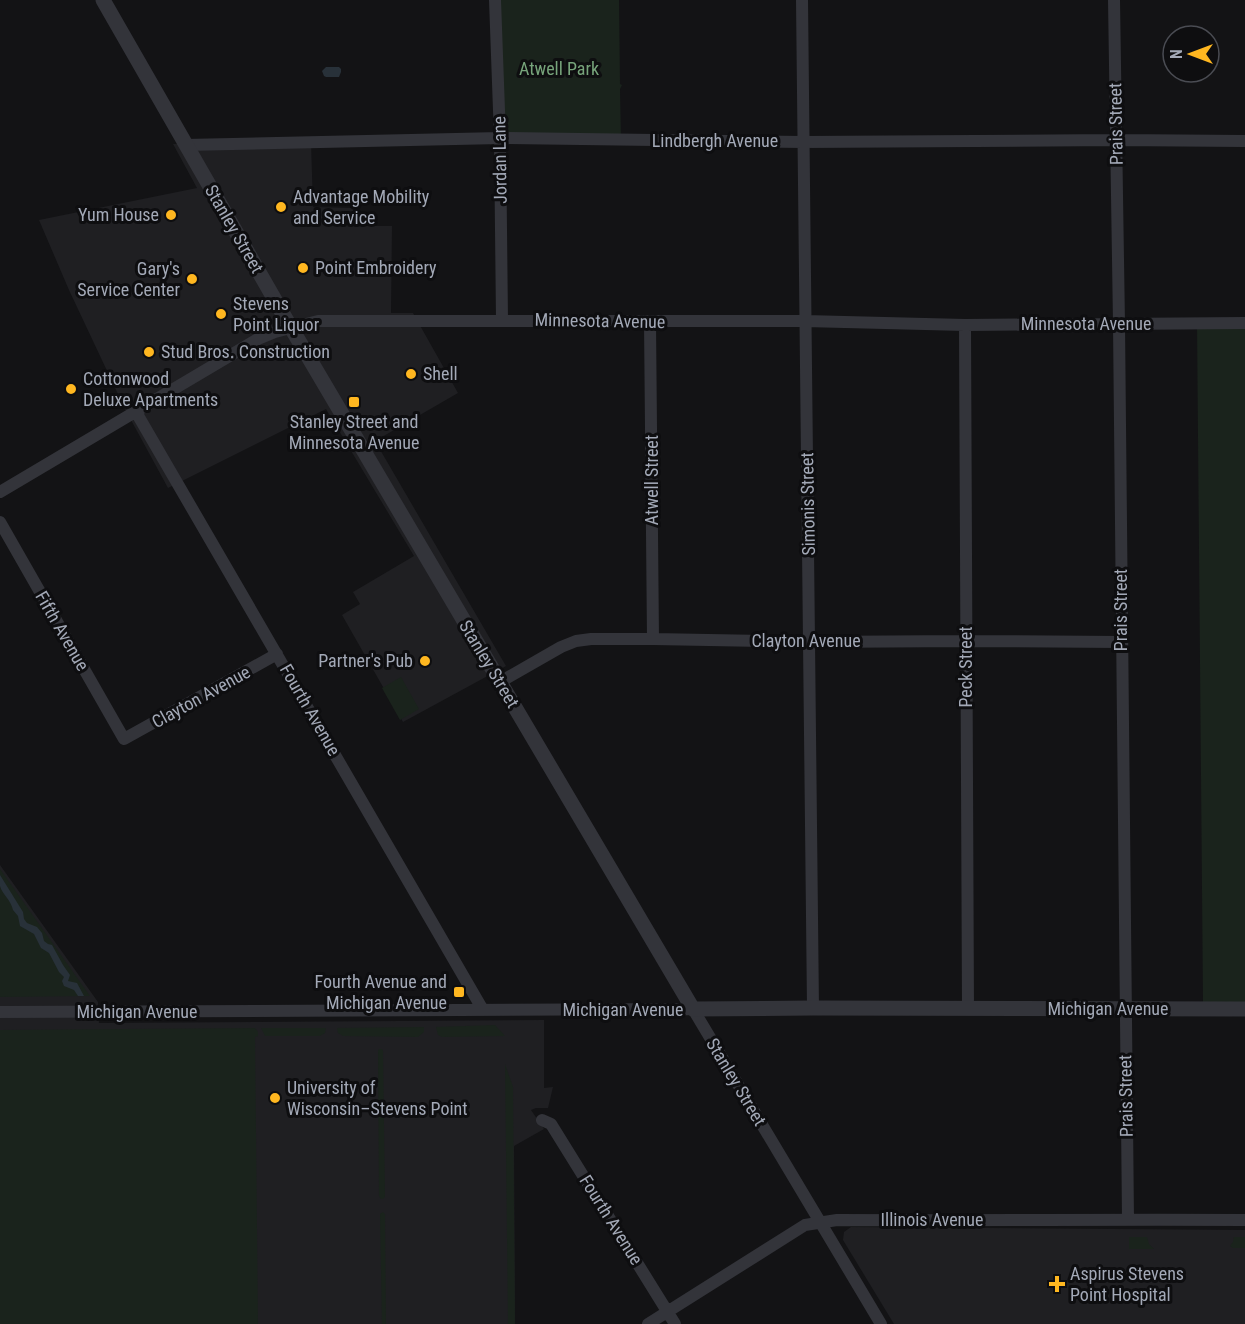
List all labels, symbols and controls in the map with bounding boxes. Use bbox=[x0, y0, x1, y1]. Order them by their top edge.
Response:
north arrow bbox=[1161, 24, 1221, 84]
text: N bbox=[1167, 49, 1186, 59]
park label: Atwell Park bbox=[519, 58, 599, 79]
street label: Prais Street bbox=[1104, 83, 1127, 165]
street label: Jordan Lane bbox=[488, 116, 511, 204]
street label: Lindbergh Avenue bbox=[652, 130, 778, 151]
street label: Stanley Street bbox=[201, 181, 268, 277]
place label: Advantage Mobility and Service bbox=[293, 186, 430, 228]
marker: Advantage Mobility and Service bbox=[274, 200, 288, 214]
place label: Yum House bbox=[78, 204, 159, 225]
marker: Yum House bbox=[164, 208, 178, 222]
place label: Point Embroidery bbox=[315, 257, 437, 278]
place label: Gary's Service Center bbox=[77, 258, 181, 300]
marker: Point Embroidery bbox=[296, 261, 310, 275]
marker: Gary's Service Center bbox=[185, 272, 199, 286]
place label: Stevens Point Liquor bbox=[233, 293, 320, 335]
marker: Stevens Point Liquor bbox=[214, 307, 228, 321]
street label: Minnesota Avenue bbox=[534, 309, 666, 332]
street label: Minnesota Avenue bbox=[1021, 313, 1151, 334]
place label: Stud Bros. Construction bbox=[161, 341, 330, 362]
marker: Stud Bros. Construction bbox=[142, 345, 156, 359]
place label: Shell bbox=[423, 363, 458, 384]
marker: Shell bbox=[404, 367, 418, 381]
place label: Cottonwood Deluxe Apartments bbox=[83, 368, 218, 410]
marker: Cottonwood Deluxe Apartments bbox=[64, 382, 78, 396]
marker: Stanley Street and Minnesota Avenue bbox=[347, 395, 361, 409]
place label: Stanley Street and Minnesota Avenue bbox=[289, 411, 419, 453]
street label: Atwell Street bbox=[641, 435, 662, 525]
street label: Simonis Street bbox=[796, 452, 819, 556]
street label: Prais Street bbox=[1110, 569, 1131, 651]
street label: Fifth Avenue bbox=[31, 587, 94, 674]
street label: Stanley Street bbox=[455, 616, 524, 711]
street label: Peck Street bbox=[955, 626, 976, 708]
street label: Clayton Avenue bbox=[751, 630, 861, 651]
place label: Partner's Pub bbox=[318, 650, 413, 671]
marker: Partner's Pub bbox=[418, 654, 432, 668]
street label: Fourth Avenue bbox=[276, 660, 345, 759]
street label: Clayton Avenue bbox=[148, 661, 254, 732]
place label: Fourth Avenue and Michigan Avenue bbox=[314, 971, 447, 1013]
marker: Fourth Avenue and Michigan Avenue bbox=[452, 985, 466, 999]
street label: Michigan Avenue bbox=[1047, 998, 1169, 1019]
street label: Michigan Avenue bbox=[562, 999, 684, 1020]
street label: Michigan Avenue bbox=[76, 1001, 198, 1022]
street label: Stanley Street bbox=[702, 1034, 771, 1129]
street label: Prais Street bbox=[1114, 1055, 1137, 1137]
place label: University of Wisconsin–Stevens Point bbox=[287, 1077, 468, 1119]
marker: University of Wisconsin–Stevens Point bbox=[268, 1091, 282, 1105]
street label: Fourth Avenue bbox=[575, 1171, 647, 1269]
street label: Illinois Avenue bbox=[881, 1209, 983, 1230]
place label: Aspirus Stevens Point Hospital bbox=[1070, 1263, 1184, 1305]
marker: Aspirus Stevens Point Hospital bbox=[1048, 1275, 1066, 1293]

